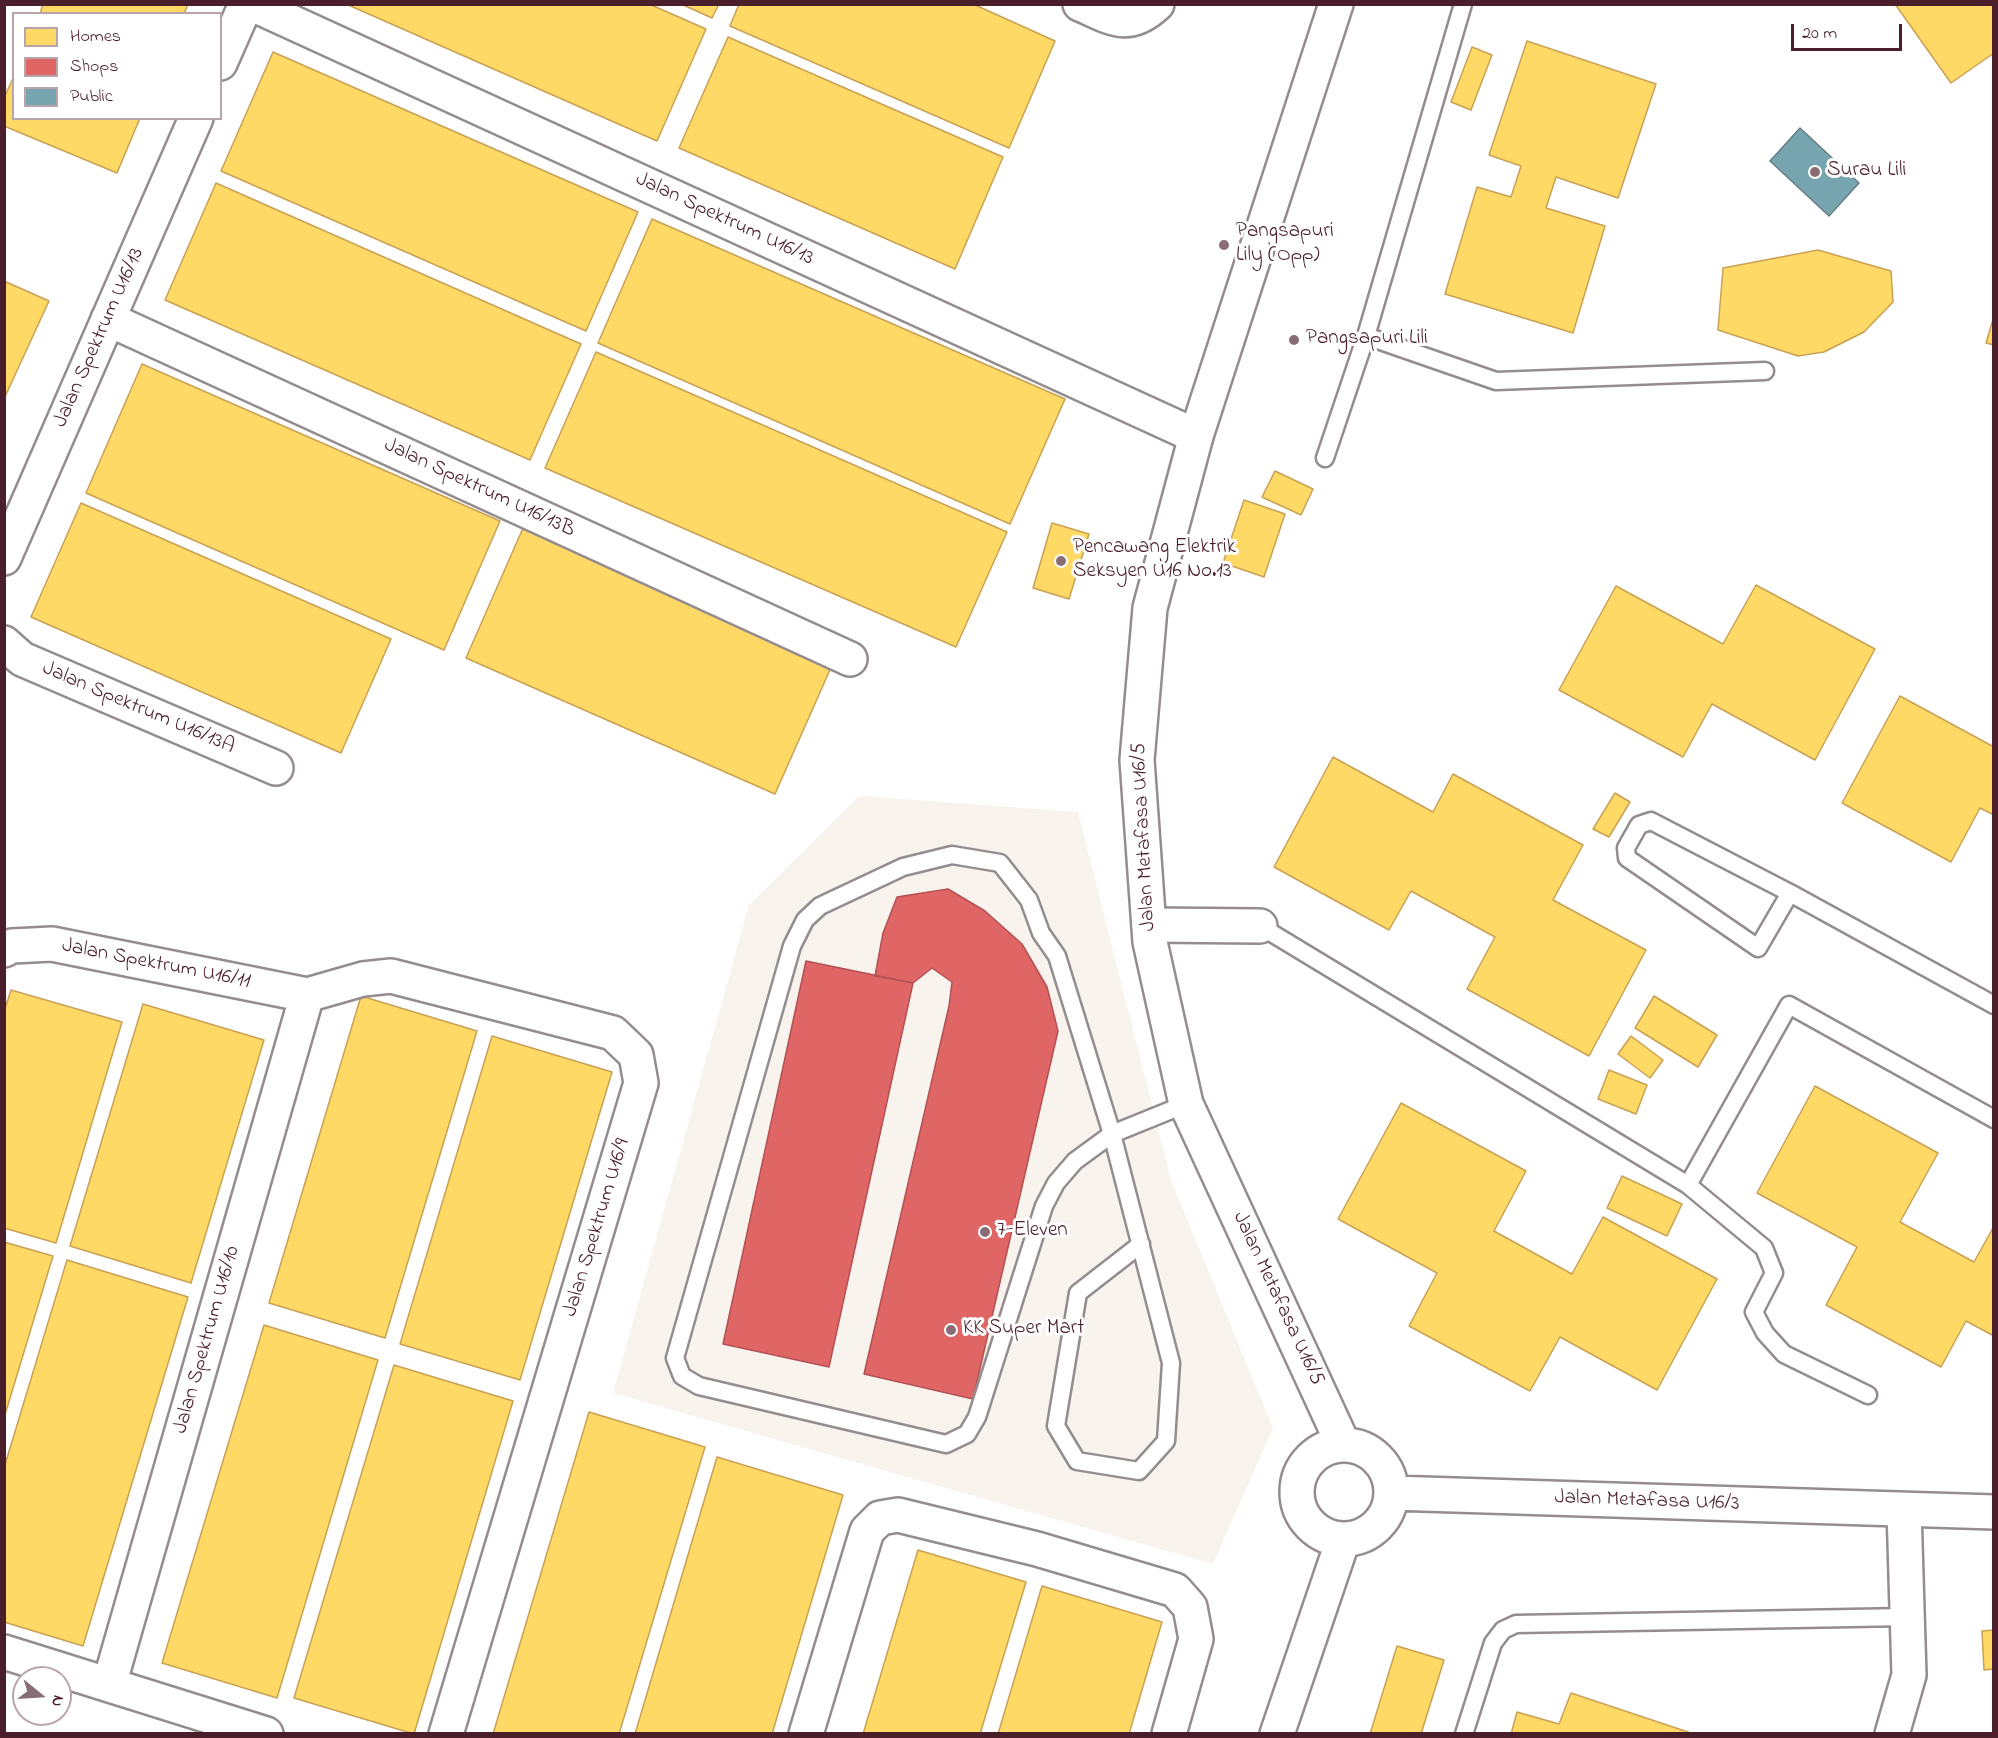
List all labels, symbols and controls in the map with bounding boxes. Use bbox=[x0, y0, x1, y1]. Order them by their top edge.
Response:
legend bbox=[12, 12, 222, 120]
scale bar bbox=[1794, 12, 1905, 50]
text: 20 m bbox=[1802, 21, 1837, 47]
text: Homes bbox=[70, 24, 121, 50]
text: Shops bbox=[70, 54, 118, 80]
text: Public bbox=[70, 84, 113, 110]
place label: Surau Lili bbox=[1827, 159, 1906, 185]
marker: Surau Lili bbox=[1808, 165, 1822, 179]
street label: Jalan Spektrum U16/13 bbox=[631, 168, 817, 272]
place label: Pangsapuri Lily (Opp) bbox=[1236, 220, 1334, 270]
marker: Pangsapuri Lily (Opp) bbox=[1217, 238, 1231, 252]
street label: Jalan Spektrum U16/13 bbox=[49, 244, 151, 432]
place label: Pangsapuri Lili bbox=[1306, 327, 1428, 353]
marker: Pangsapuri Lili bbox=[1287, 333, 1301, 347]
street label: Jalan Spektrum U16/13B bbox=[380, 434, 578, 544]
place label: Pencawang Elektrik Seksyen U16 No.13 bbox=[1073, 536, 1236, 586]
marker: Pencawang Elektrik Seksyen U16 No.13 bbox=[1054, 554, 1068, 568]
street label: Jalan Spektrum U16/13A bbox=[38, 657, 238, 761]
street label: Jalan Metafasa U16/5 bbox=[1127, 742, 1163, 932]
street label: Jalan Spektrum U16/11 bbox=[60, 934, 252, 996]
street label: Jalan Spektrum U16/9 bbox=[559, 1136, 637, 1320]
street label: Jalan Metafasa U16/5 bbox=[1226, 1208, 1328, 1390]
place label: 7-Eleven bbox=[997, 1219, 1068, 1245]
marker: 7-Eleven bbox=[978, 1225, 992, 1239]
street label: Jalan Spektrum U16/10 bbox=[169, 1243, 247, 1437]
place label: KK Super Mart bbox=[963, 1317, 1084, 1343]
marker: KK Super Mart bbox=[944, 1323, 958, 1337]
street label: Jalan Metafasa U16/3 bbox=[1554, 1486, 1740, 1518]
north arrow bbox=[12, 1666, 72, 1726]
text: N bbox=[44, 1692, 70, 1710]

